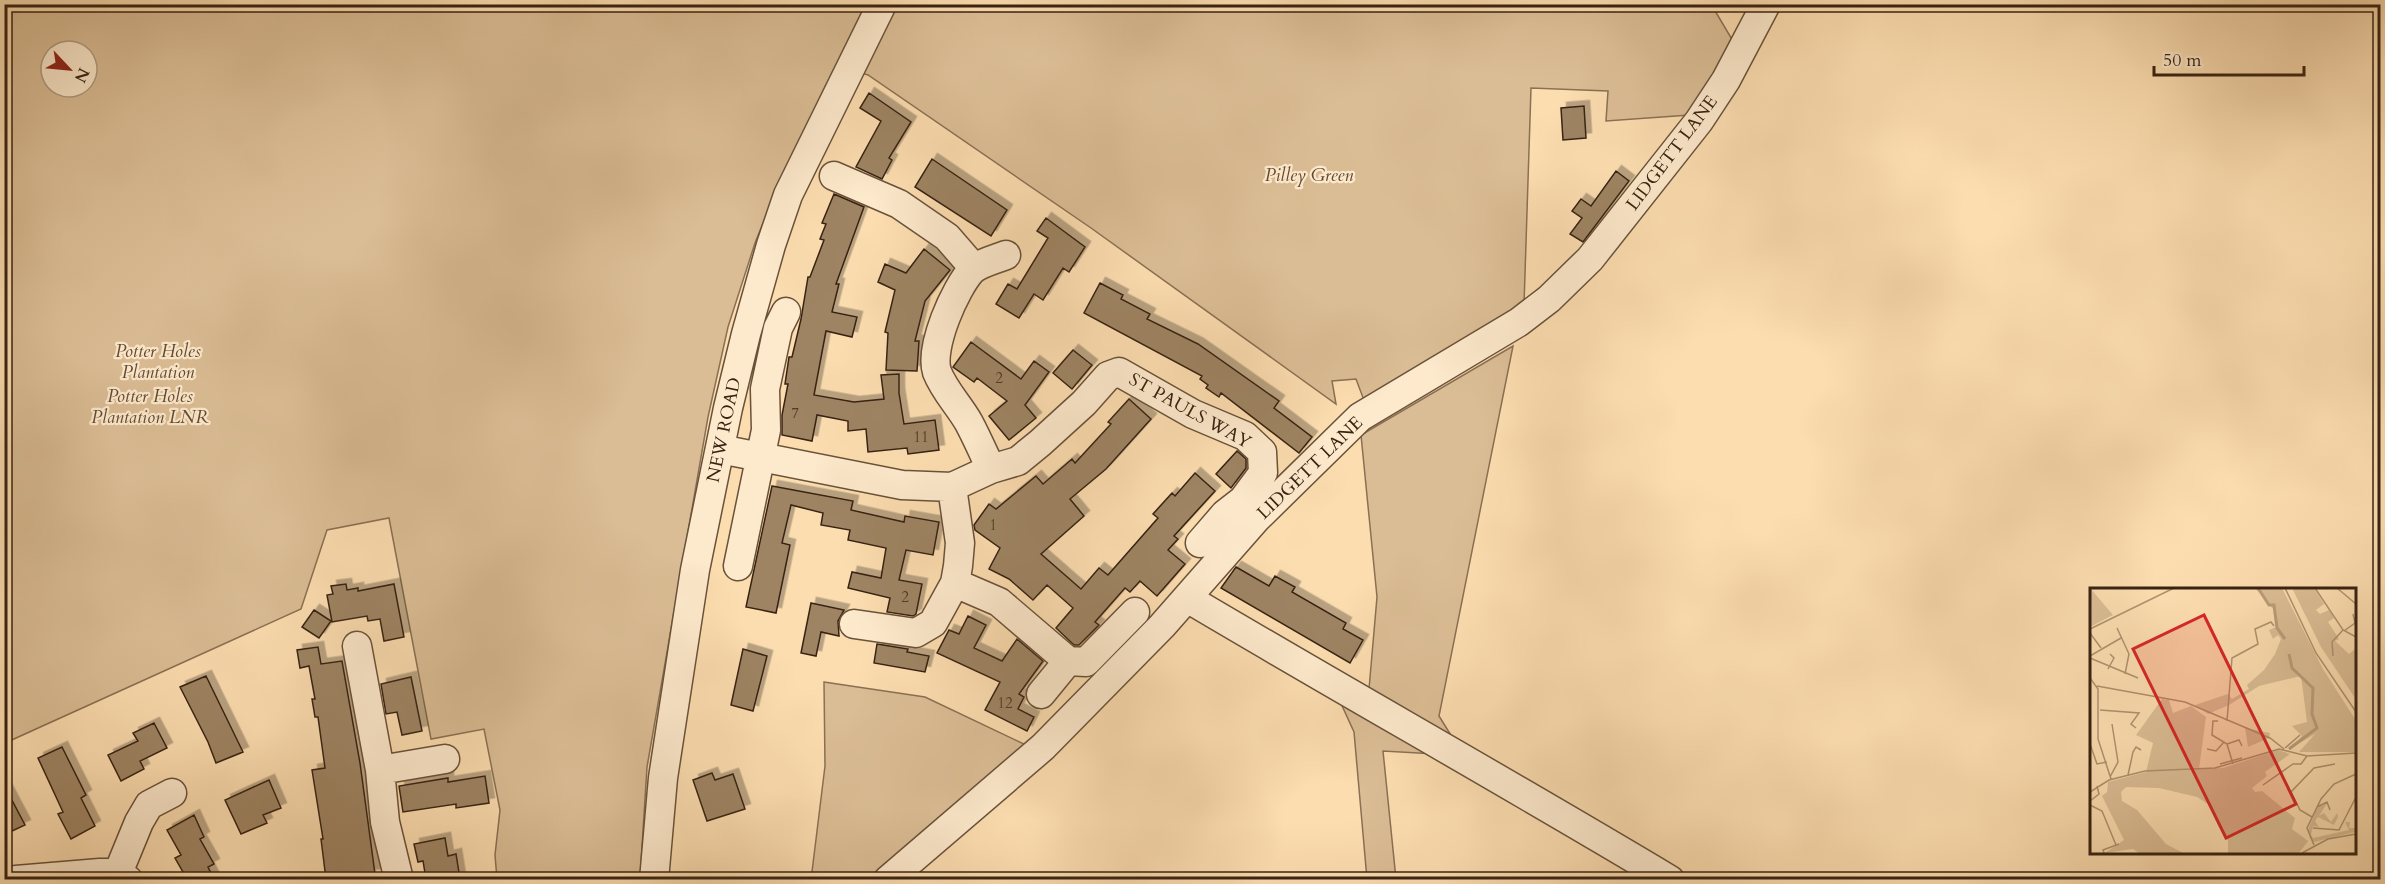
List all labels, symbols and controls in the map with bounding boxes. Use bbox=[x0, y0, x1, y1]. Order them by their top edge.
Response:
north arrow bbox=[39, 39, 99, 99]
scale bar bbox=[2154, 39, 2304, 77]
text: 50 m bbox=[2163, 48, 2202, 73]
text: N bbox=[69, 64, 95, 86]
street label: LIDGETT LANE bbox=[1620, 90, 1724, 216]
park label: Pilley Green bbox=[1265, 163, 1354, 188]
park label: Potter Holes Plantation bbox=[115, 339, 201, 385]
street label: ST PAULS WAY bbox=[1124, 367, 1256, 455]
house number: 2 bbox=[995, 368, 1003, 388]
street label: NEW ROAD bbox=[701, 375, 747, 485]
park label: Potter Holes Plantation LNR bbox=[91, 384, 209, 430]
house number: 7 bbox=[791, 403, 799, 423]
street label: LIDGETT LANE bbox=[1252, 411, 1368, 525]
house number: 11 bbox=[913, 427, 929, 447]
house number: 1 bbox=[989, 515, 997, 535]
house number: 2 bbox=[901, 587, 909, 607]
inset map bbox=[2090, 588, 2355, 854]
house number: 12 bbox=[997, 693, 1013, 713]

